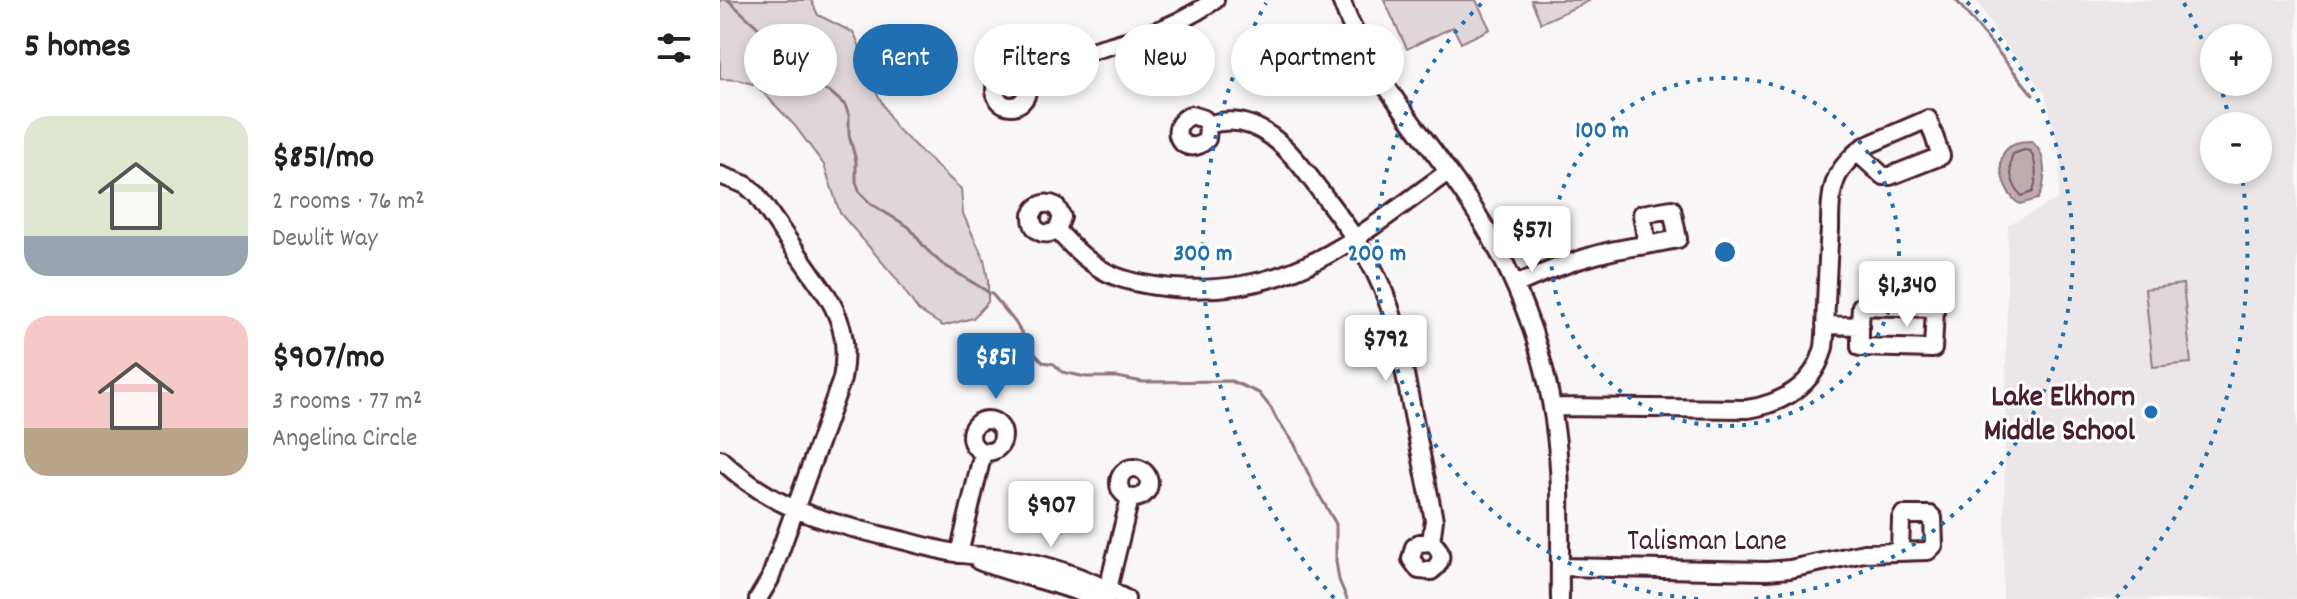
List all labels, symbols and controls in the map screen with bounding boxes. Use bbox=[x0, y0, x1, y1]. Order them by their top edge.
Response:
text: 5 homes bbox=[24, 24, 131, 73]
chip: Buy bbox=[744, 24, 837, 96]
chip: Rent bbox=[853, 24, 958, 96]
chip: Filters bbox=[974, 24, 1099, 96]
chip: New bbox=[1115, 24, 1215, 96]
chip: Apartment bbox=[1231, 24, 1404, 96]
map controls bbox=[2200, 24, 2272, 184]
button: + bbox=[2200, 24, 2272, 96]
icon: filters bbox=[652, 26, 696, 70]
button: − bbox=[2200, 112, 2272, 184]
text: 100 m bbox=[1575, 115, 1629, 149]
text: $851/mo bbox=[272, 135, 374, 184]
icon: home bbox=[88, 148, 184, 244]
text: 2 rooms · 76 m² bbox=[272, 184, 425, 221]
pin: $571 bbox=[1485, 206, 1579, 274]
text: $571 bbox=[1512, 213, 1552, 250]
text: Dewlit Way bbox=[272, 221, 378, 258]
text: 300 m bbox=[1174, 238, 1232, 272]
text: 200 m bbox=[1348, 238, 1406, 272]
centre of rings bbox=[1711, 238, 1739, 266]
pin: $1,340 bbox=[1842, 261, 1972, 329]
text: $1,340 bbox=[1877, 268, 1937, 305]
pin: $792 bbox=[1339, 315, 1433, 383]
text: $792 bbox=[1363, 322, 1409, 359]
pin: $851 bbox=[949, 333, 1043, 401]
text: $907/mo bbox=[272, 335, 385, 384]
text: $851 bbox=[975, 340, 1017, 377]
icon: home bbox=[88, 348, 184, 444]
place label: Lake Elkhorn Middle School bbox=[1984, 378, 2136, 455]
text: 3 rooms · 77 m² bbox=[272, 384, 422, 421]
marker: Lake Elkhorn Middle School bbox=[2142, 403, 2160, 421]
text: Angelina Circle bbox=[272, 421, 417, 458]
pin: $907 bbox=[1004, 481, 1098, 549]
text: $907 bbox=[1026, 488, 1076, 525]
street label: Talisman Lane bbox=[1627, 522, 1787, 565]

